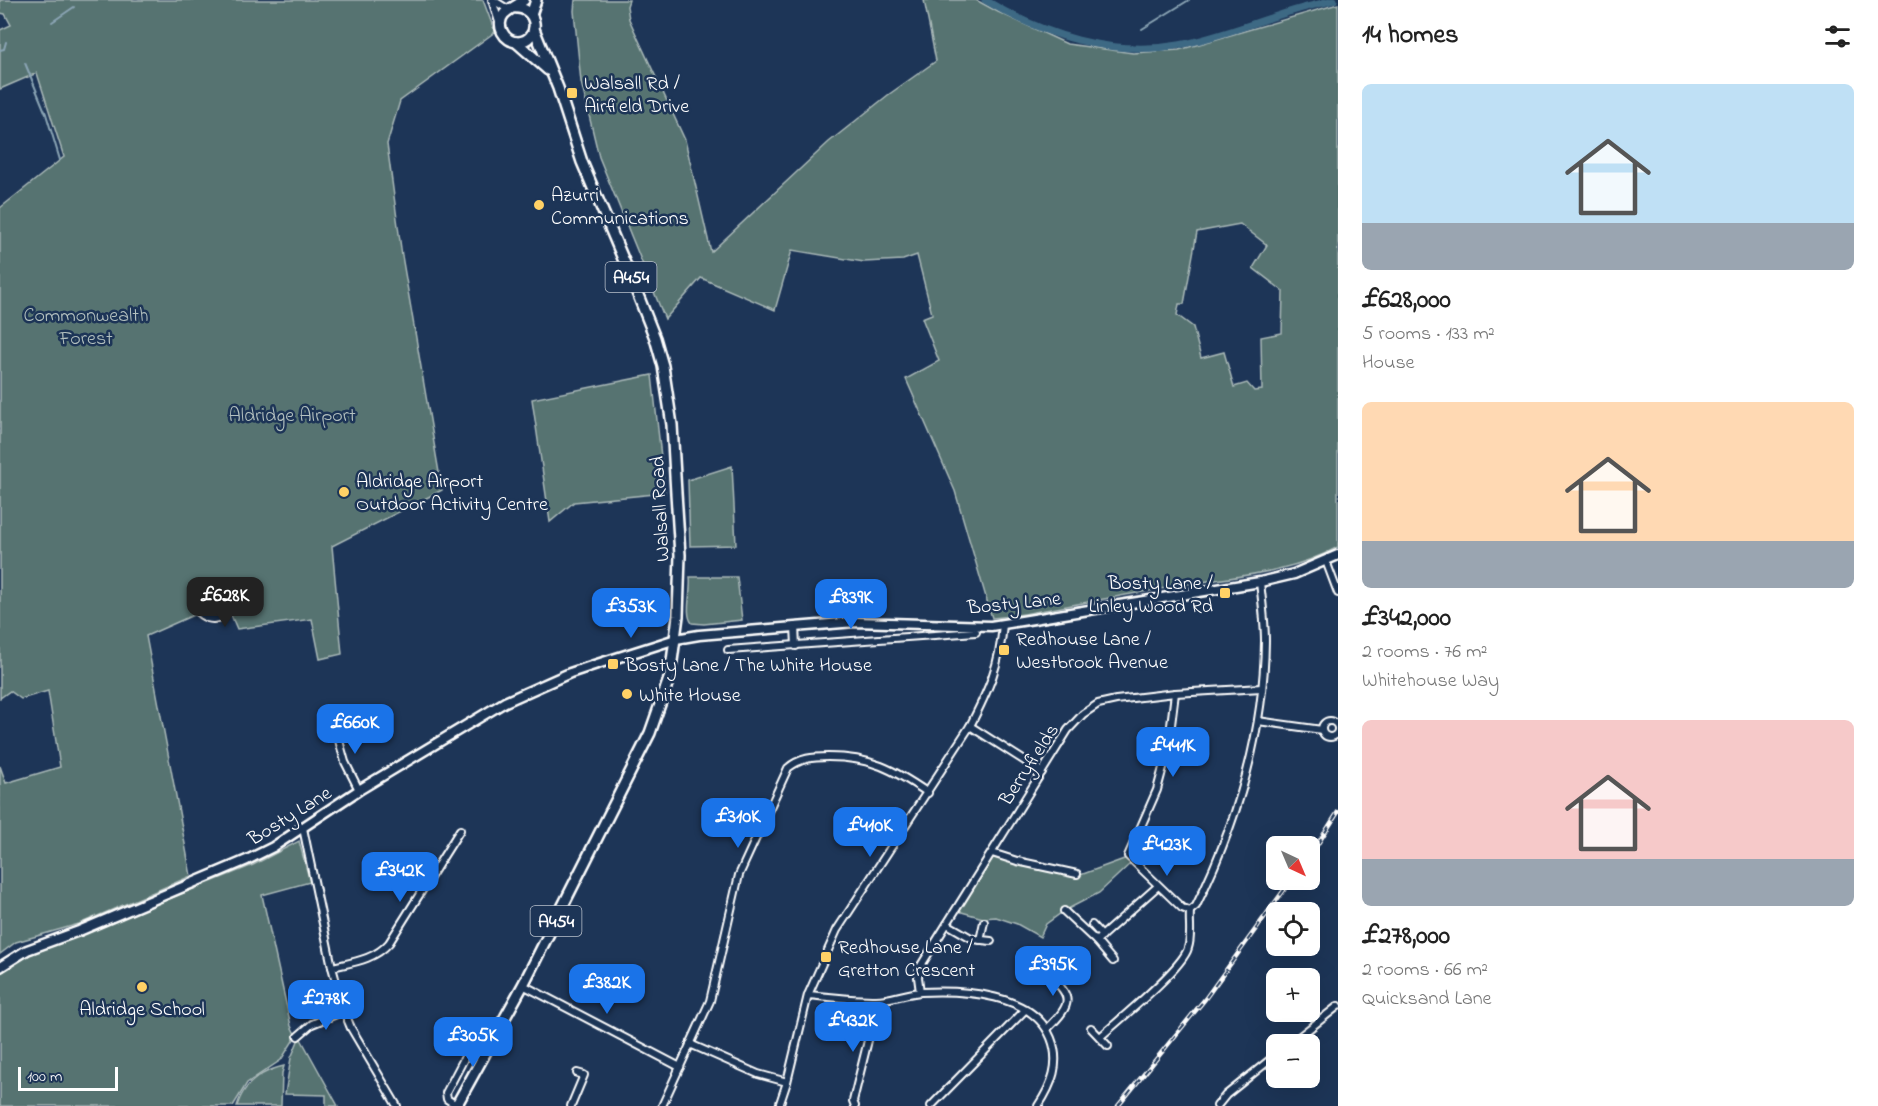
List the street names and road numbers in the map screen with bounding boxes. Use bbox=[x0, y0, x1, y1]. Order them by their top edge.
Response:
road number: A454 bbox=[606, 262, 656, 292]
street label: Walsall Road bbox=[644, 455, 679, 562]
street label: Bosty Lane bbox=[965, 585, 1063, 624]
street label: Berryfields bbox=[992, 719, 1067, 813]
street label: Bosty Lane bbox=[242, 780, 338, 855]
road number: A454 bbox=[530, 906, 582, 936]

